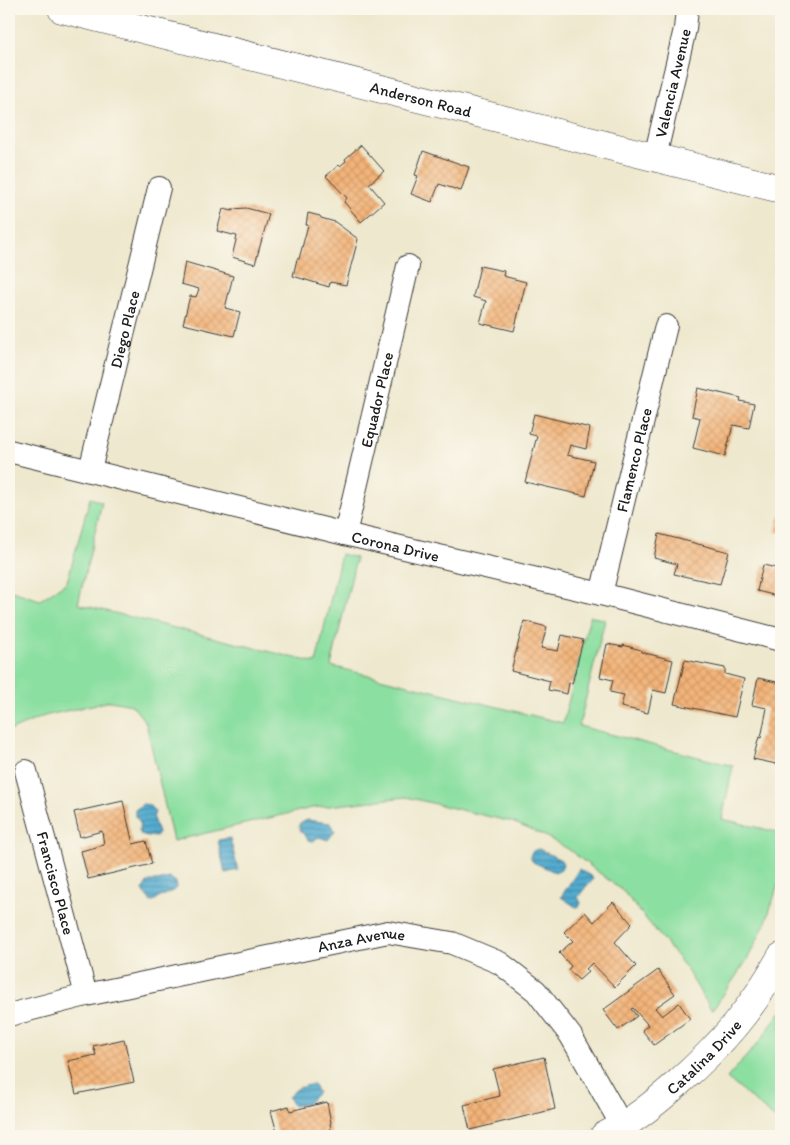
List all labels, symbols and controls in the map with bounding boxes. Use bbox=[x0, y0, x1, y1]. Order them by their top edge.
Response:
street label: Valencia Avenue bbox=[650, 27, 694, 139]
street label: Anderson Road bbox=[368, 77, 474, 121]
street label: Diego Place bbox=[106, 288, 143, 370]
street label: Equador Place bbox=[356, 350, 397, 449]
street label: Flamenco Place bbox=[612, 406, 655, 514]
street label: Corona Drive bbox=[350, 526, 441, 565]
street label: Francisco Place bbox=[33, 829, 79, 937]
street label: Anza Avenue bbox=[316, 922, 407, 956]
street label: Catalina Drive bbox=[662, 1015, 745, 1098]

